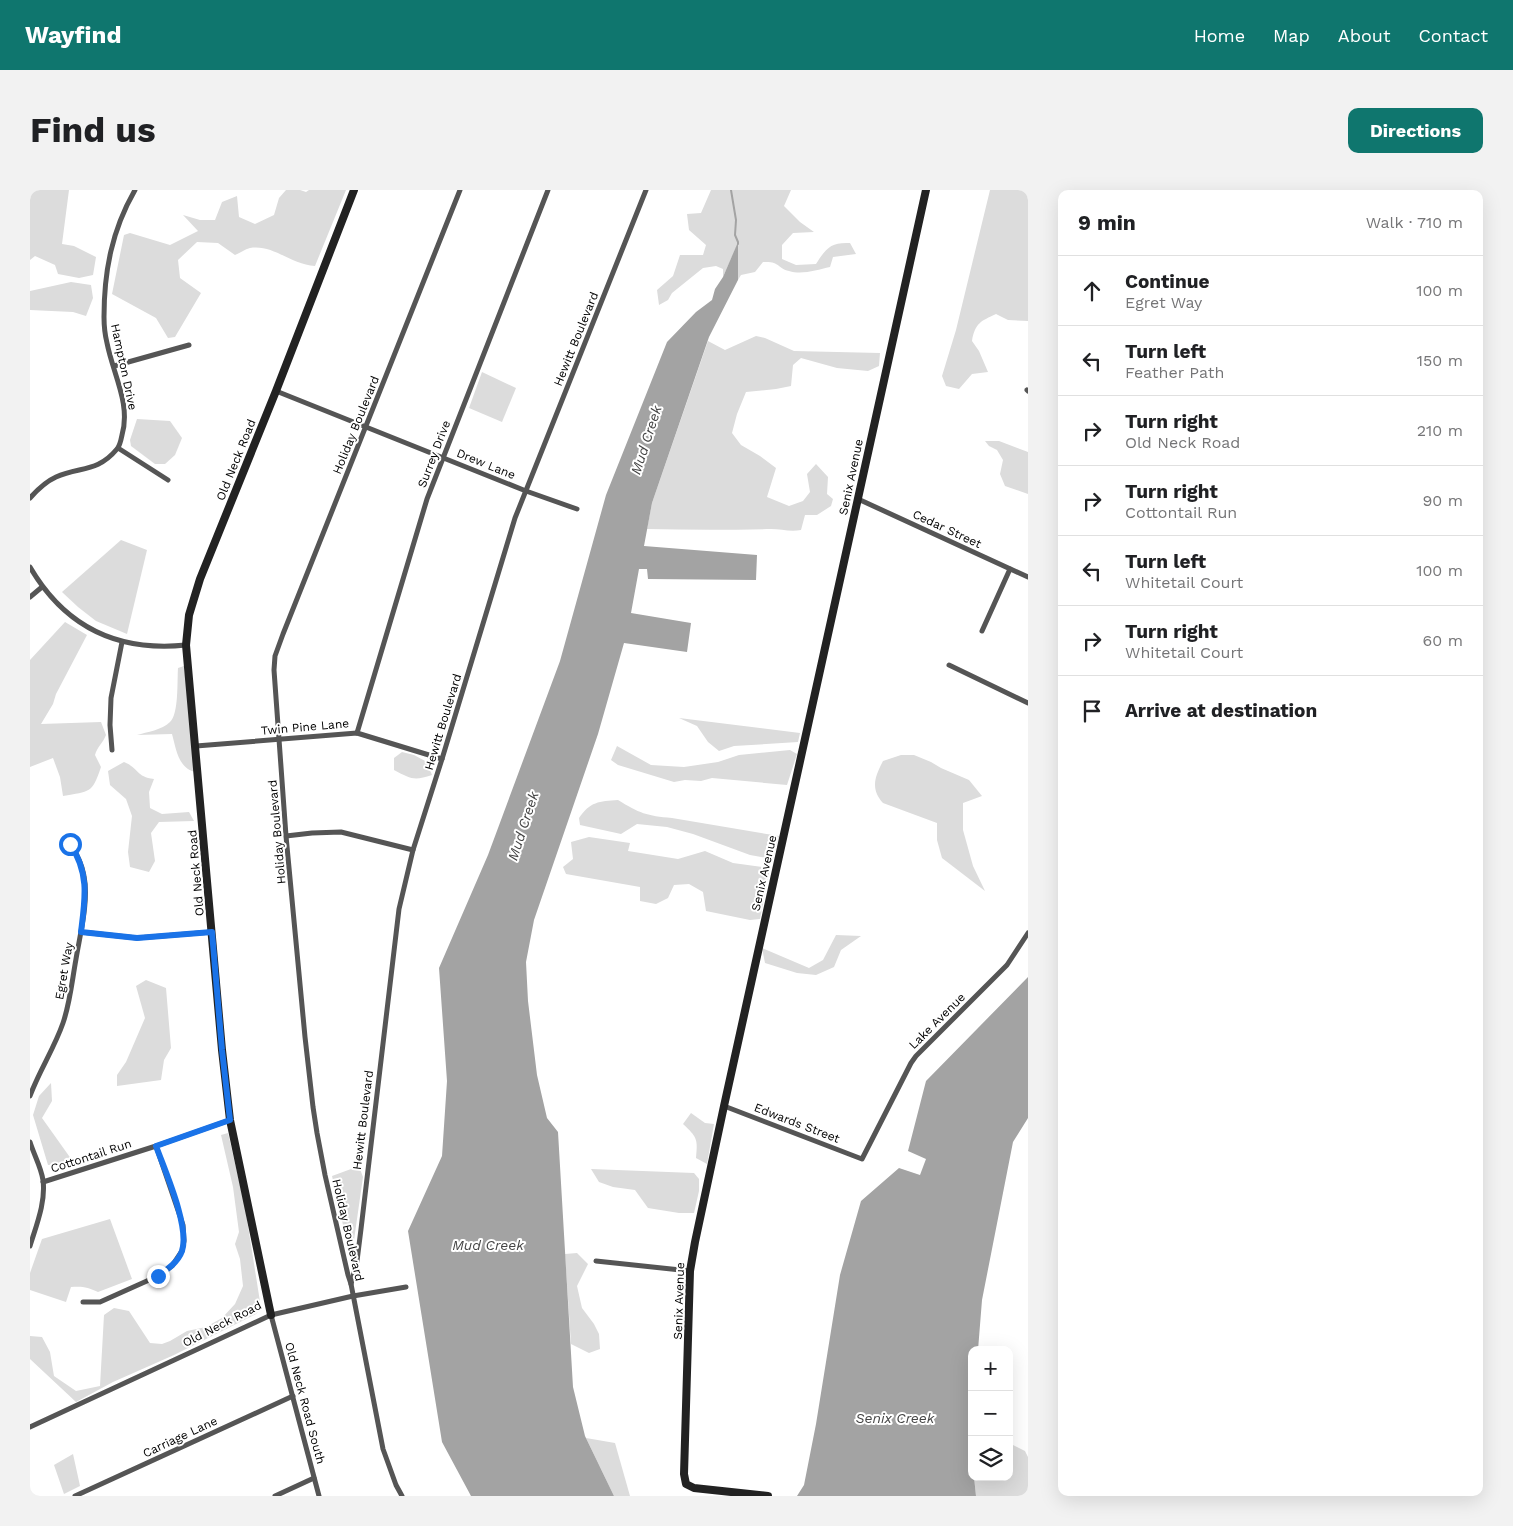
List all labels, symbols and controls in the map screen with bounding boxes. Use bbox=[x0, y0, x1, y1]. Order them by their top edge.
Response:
text: Wayfind bbox=[25, 21, 121, 49]
text: Home bbox=[1194, 25, 1245, 46]
text: Map bbox=[1273, 25, 1310, 46]
text: About bbox=[1338, 25, 1390, 46]
text: Contact bbox=[1418, 25, 1488, 46]
button: Directions bbox=[1348, 108, 1483, 153]
text: Find us bbox=[30, 109, 156, 151]
text: 9 min bbox=[1078, 210, 1136, 235]
text: Walk · 710 m bbox=[1366, 213, 1463, 232]
text: Continue bbox=[1125, 270, 1209, 293]
icon: ahead bbox=[1078, 277, 1106, 305]
text: 100 m bbox=[1416, 281, 1463, 300]
street label: Hewitt Boulevard bbox=[551, 290, 601, 388]
text: Egret Way bbox=[1125, 293, 1202, 312]
street label: Hampton Drive bbox=[108, 323, 140, 412]
text: Turn left bbox=[1125, 340, 1206, 363]
icon: left bbox=[1078, 347, 1106, 375]
text: 150 m bbox=[1417, 351, 1463, 370]
text: Feather Path bbox=[1125, 363, 1224, 382]
street label: Holiday Boulevard bbox=[330, 374, 382, 476]
water label: Mud Creek bbox=[627, 403, 665, 477]
text: Turn right bbox=[1125, 410, 1218, 433]
street label: Old Neck Road bbox=[213, 417, 259, 503]
icon: right bbox=[1078, 417, 1106, 445]
street label: Surrey Drive bbox=[415, 418, 453, 490]
text: 210 m bbox=[1417, 421, 1463, 440]
text: Old Neck Road bbox=[1125, 433, 1240, 452]
street label: Senix Avenue bbox=[836, 438, 866, 516]
street label: Drew Lane bbox=[455, 446, 518, 482]
text: Turn right bbox=[1125, 480, 1218, 503]
icon: right bbox=[1078, 487, 1106, 515]
text: 90 m bbox=[1422, 491, 1463, 510]
text: Cottontail Run bbox=[1125, 503, 1237, 522]
street label: Cedar Street bbox=[910, 507, 984, 551]
text: Turn left bbox=[1125, 550, 1206, 573]
icon: left bbox=[1078, 557, 1106, 585]
text: 100 m bbox=[1416, 561, 1463, 580]
text: Whitetail Court bbox=[1125, 573, 1243, 592]
text: Turn right bbox=[1125, 620, 1218, 643]
icon: right bbox=[1078, 627, 1106, 655]
text: 60 m bbox=[1423, 631, 1463, 650]
text: Whitetail Court bbox=[1125, 643, 1243, 662]
street label: Hewitt Boulevard bbox=[422, 672, 464, 772]
icon: arrive bbox=[1078, 697, 1106, 725]
text: Arrive at destination bbox=[1125, 699, 1317, 722]
street label: Twin Pine Lane bbox=[260, 716, 350, 738]
street label: Holiday Boulevard bbox=[265, 779, 289, 885]
water label: Mud Creek bbox=[504, 789, 542, 863]
street label: Old Neck Road bbox=[185, 829, 207, 917]
route start bbox=[59, 833, 82, 856]
street label: Senix Avenue bbox=[748, 834, 780, 912]
street label: Egret Way bbox=[52, 940, 76, 1001]
street label: Lake Avenue bbox=[906, 990, 968, 1052]
street label: Hewitt Boulevard bbox=[350, 1069, 376, 1171]
street label: Edwards Street bbox=[752, 1100, 842, 1146]
street label: Cottontail Run bbox=[49, 1136, 133, 1176]
street label: Holiday Boulevard bbox=[329, 1177, 367, 1283]
water label: Mud Creek bbox=[452, 1237, 524, 1253]
street label: Senix Avenue bbox=[671, 1262, 687, 1340]
route end bbox=[147, 1265, 170, 1288]
street label: Old Neck Road bbox=[180, 1298, 264, 1350]
street label: Old Neck Road South bbox=[282, 1341, 328, 1465]
map controls bbox=[968, 1346, 1013, 1481]
button: + bbox=[968, 1346, 1013, 1391]
button: − bbox=[968, 1391, 1013, 1436]
water label: Senix Creek bbox=[856, 1410, 935, 1426]
street label: Carriage Lane bbox=[141, 1414, 220, 1460]
button: layers bbox=[968, 1436, 1013, 1481]

